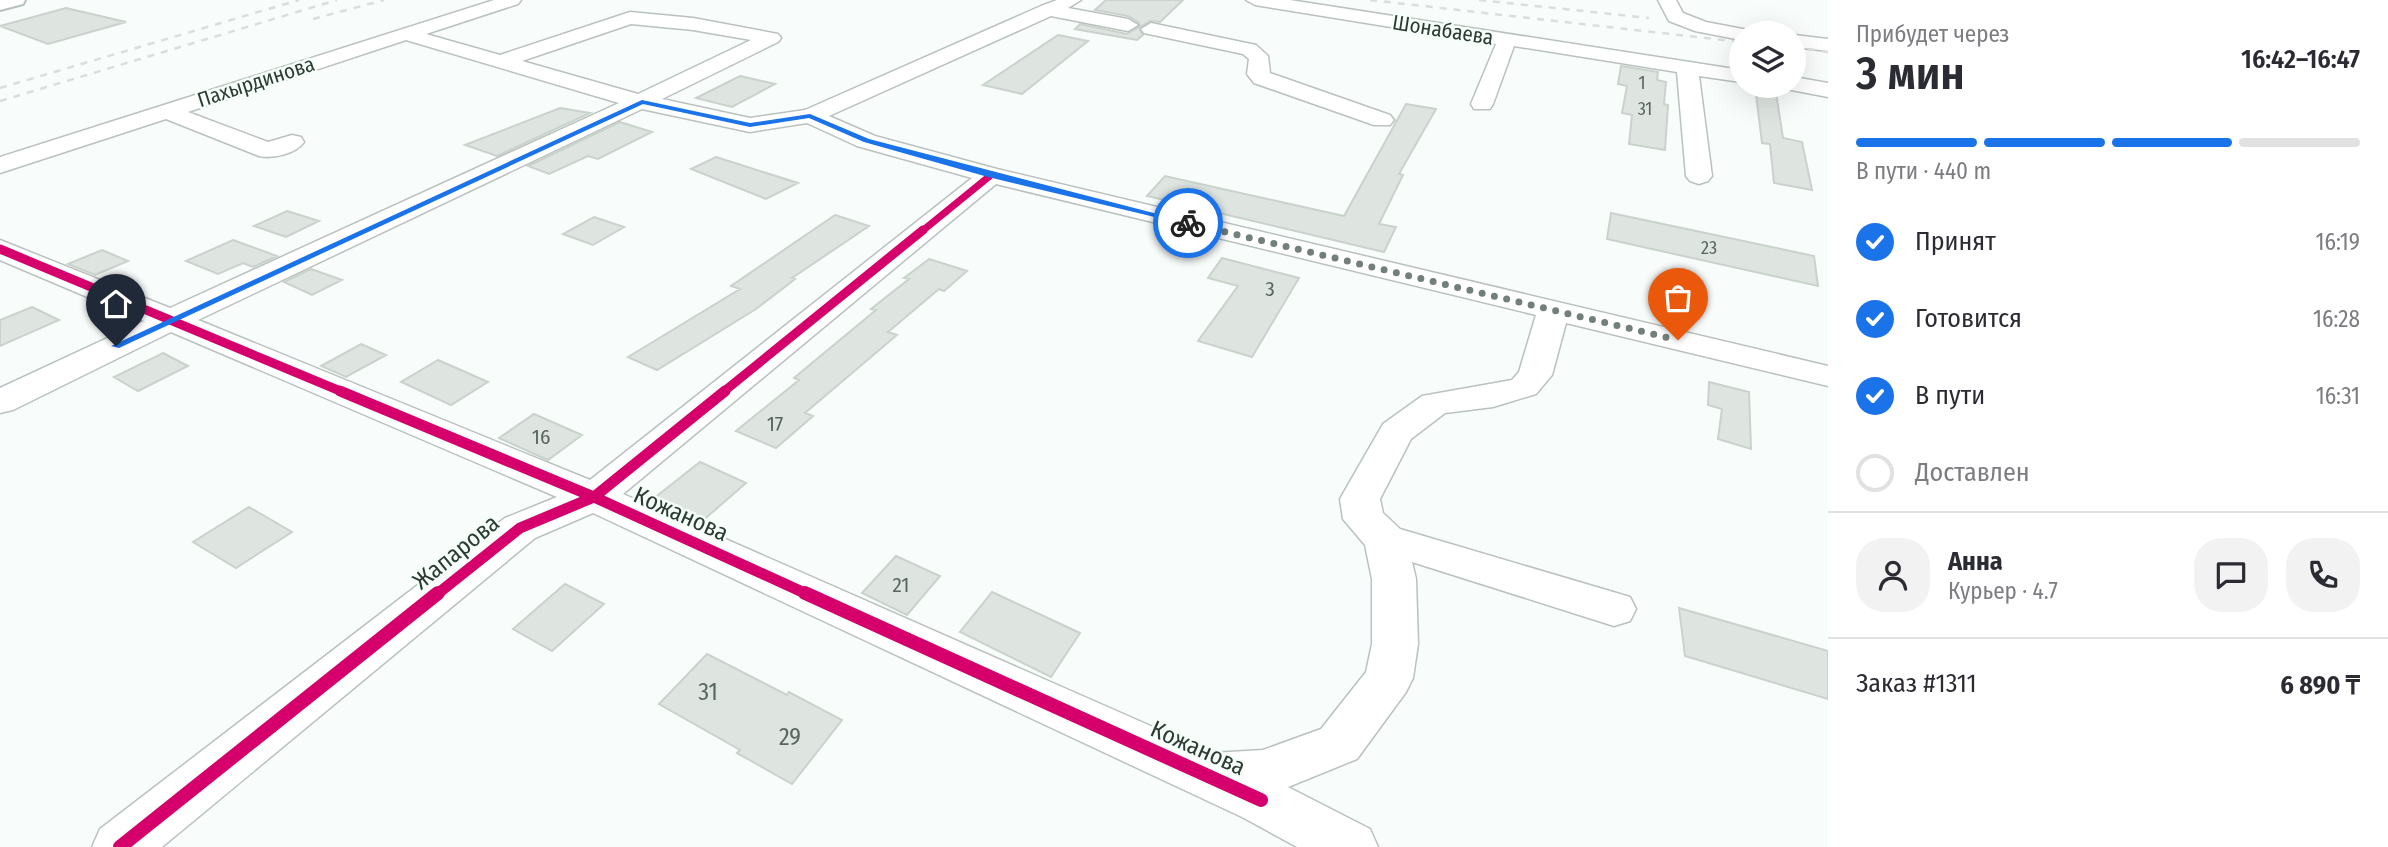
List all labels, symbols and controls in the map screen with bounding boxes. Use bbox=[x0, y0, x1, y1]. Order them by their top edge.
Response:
street label: Шонабаева bbox=[1391, 9, 1495, 51]
text: Прибудет через bbox=[1856, 20, 2009, 48]
map controls bbox=[1729, 21, 1806, 98]
button: layers bbox=[1729, 21, 1806, 98]
text: 16:42–16:47 bbox=[2241, 44, 2360, 75]
text: 3 мин bbox=[1856, 46, 1965, 101]
street label: Пахырдинова bbox=[194, 51, 318, 113]
house number: 1 bbox=[1638, 72, 1646, 94]
house number: 31 bbox=[1638, 98, 1652, 120]
text: В пути · 440 m bbox=[1856, 157, 1991, 185]
courier bbox=[1153, 188, 1223, 258]
icon: bike bbox=[1169, 204, 1207, 242]
icon: check bbox=[1856, 223, 1894, 261]
text: Принят bbox=[1915, 226, 1996, 257]
text: 16:19 bbox=[2316, 228, 2360, 256]
house number: 23 bbox=[1701, 237, 1717, 259]
pin bbox=[1648, 268, 1708, 340]
pin bbox=[86, 274, 146, 346]
house number: 3 bbox=[1265, 276, 1275, 302]
icon: bag bbox=[1659, 279, 1697, 317]
icon: home bbox=[97, 285, 135, 323]
icon: check bbox=[1856, 300, 1894, 338]
text: Готовится bbox=[1915, 303, 2022, 334]
text: 16:28 bbox=[2313, 305, 2360, 333]
icon: check bbox=[1856, 377, 1894, 415]
text: В пути bbox=[1915, 380, 1985, 411]
text: 16:31 bbox=[2316, 382, 2360, 410]
house number: 17 bbox=[767, 411, 783, 437]
house number: 16 bbox=[532, 424, 550, 450]
text: Доставлен bbox=[1915, 457, 2030, 488]
street label: Кожанова bbox=[629, 481, 733, 547]
street label: Жапарова bbox=[407, 509, 505, 595]
button: person bbox=[1856, 538, 1930, 612]
button: chat bbox=[2194, 538, 2268, 612]
button: phone bbox=[2286, 538, 2360, 612]
text: Анна bbox=[1948, 546, 2003, 577]
house number: 21 bbox=[893, 572, 910, 598]
text: Курьер · 4.7 bbox=[1948, 577, 2058, 605]
text: Заказ #1311 bbox=[1856, 668, 1977, 699]
text: 6 890 ₸ bbox=[2280, 670, 2360, 701]
house number: 31 bbox=[698, 678, 718, 706]
street label: Кожанова bbox=[1146, 715, 1250, 781]
house number: 29 bbox=[779, 723, 801, 751]

